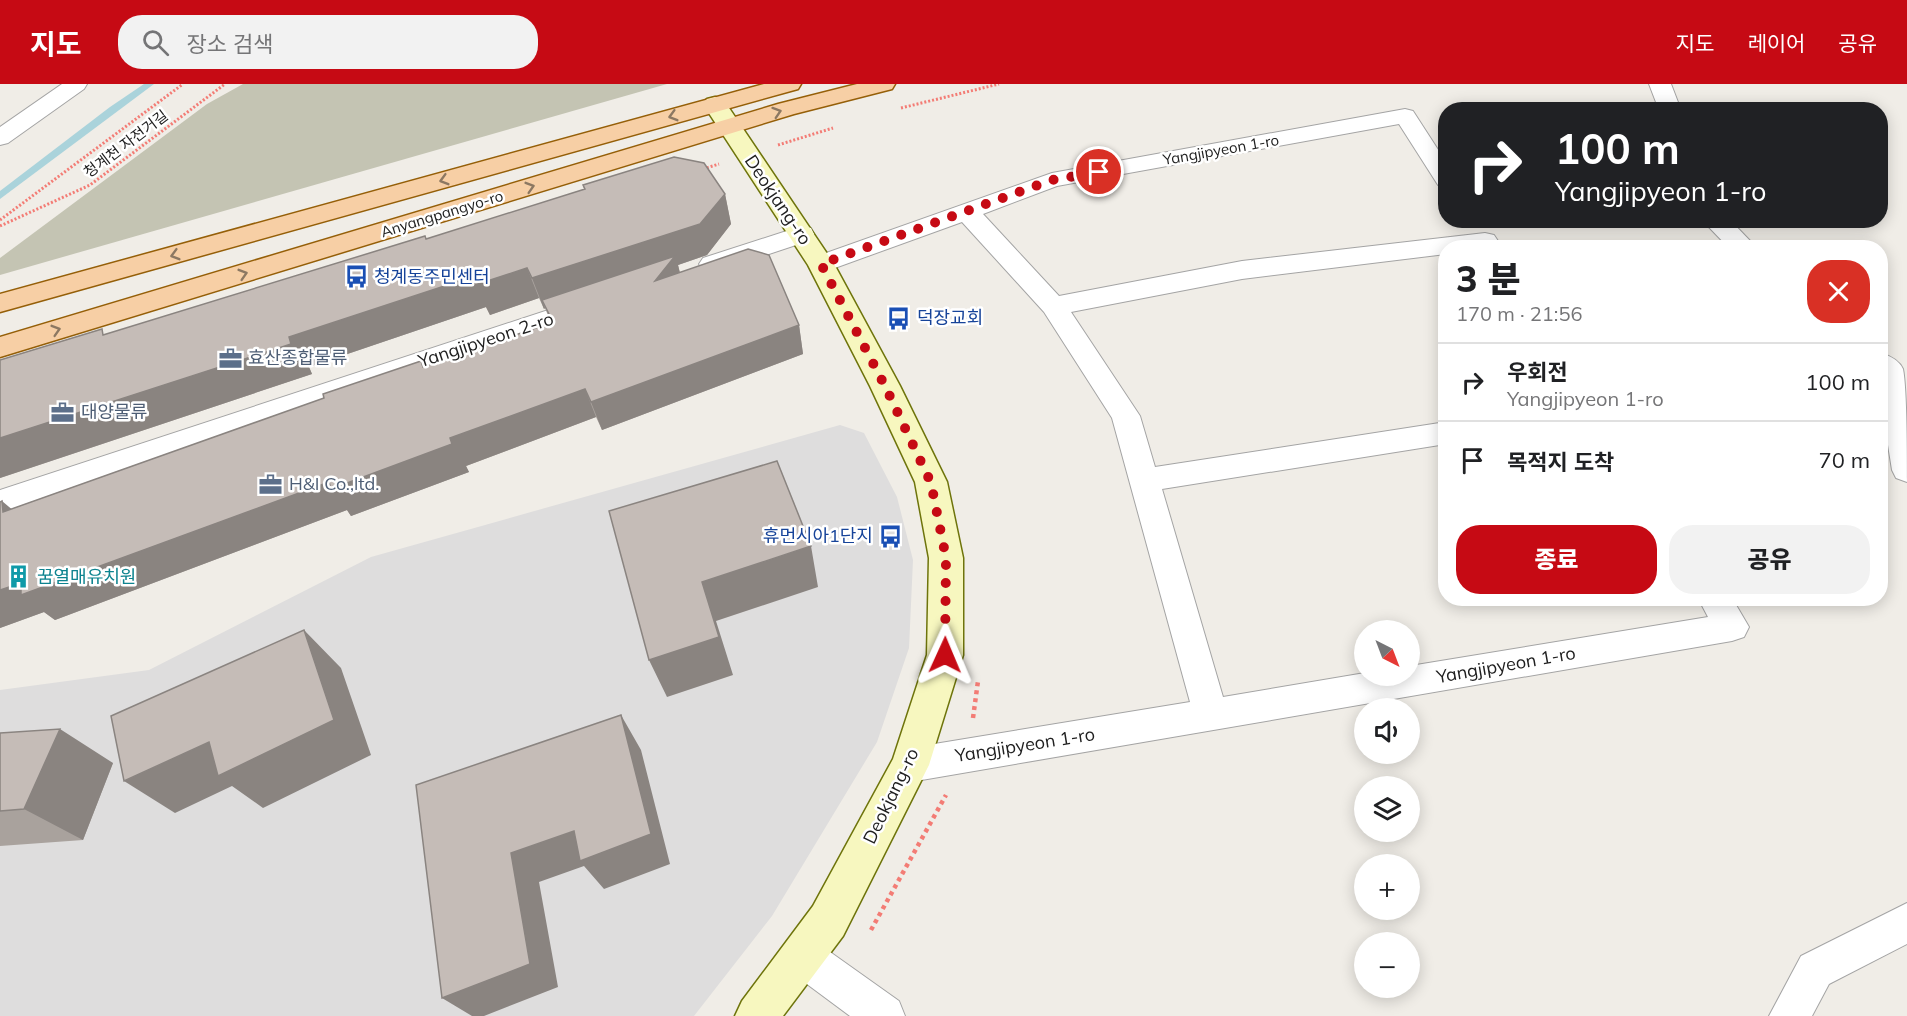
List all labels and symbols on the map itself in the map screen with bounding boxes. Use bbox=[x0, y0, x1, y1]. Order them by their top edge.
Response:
street label: 청계천 자전거길 bbox=[80, 106, 172, 181]
one-way arrow bbox=[771, 107, 782, 120]
one-way arrow bbox=[668, 109, 678, 121]
street label: Yangjipyeon 1-ro bbox=[1160, 130, 1280, 169]
pin bbox=[1073, 146, 1124, 197]
street label: Deokjang-ro bbox=[740, 150, 817, 249]
one-way arrow bbox=[439, 173, 450, 185]
one-way arrow bbox=[524, 182, 535, 194]
street label: Anyangpangyo-ro bbox=[378, 186, 505, 241]
one-way arrow bbox=[171, 247, 181, 260]
bus stop icon: 청계동주민센터 bbox=[343, 264, 369, 290]
place label: 청계동주민센터 bbox=[374, 265, 490, 288]
one-way arrow bbox=[237, 268, 248, 281]
bus stop icon: 덕장교회 bbox=[886, 305, 912, 331]
place label: 덕장교회 bbox=[917, 306, 983, 329]
street label: Yangjipyeon 2-ro bbox=[414, 307, 556, 373]
one-way arrow bbox=[50, 325, 61, 337]
office icon: 효산종합물류 bbox=[217, 345, 243, 371]
place label: 효산종합물류 bbox=[248, 346, 347, 369]
office icon: 대양물류 bbox=[50, 399, 76, 425]
place label: 대양물류 bbox=[81, 400, 147, 423]
office icon: H&I Co.,ltd. bbox=[258, 471, 284, 497]
place label: H&I Co.,ltd. bbox=[289, 472, 379, 495]
bus stop icon: 휴먼시아1단지 bbox=[878, 523, 904, 549]
place label: 휴먼시아1단지 bbox=[763, 524, 873, 547]
building icon: 꿈열매유치원 bbox=[6, 564, 32, 590]
place label: 꿈열매유치원 bbox=[37, 565, 136, 588]
north arrow bbox=[1354, 620, 1420, 686]
position arrow bbox=[913, 623, 977, 687]
street label: Yangjipyeon 1-ro bbox=[1434, 641, 1577, 688]
street label: Yangjipyeon 1-ro bbox=[953, 722, 1096, 767]
street label: Deokjang-ro bbox=[857, 744, 924, 847]

